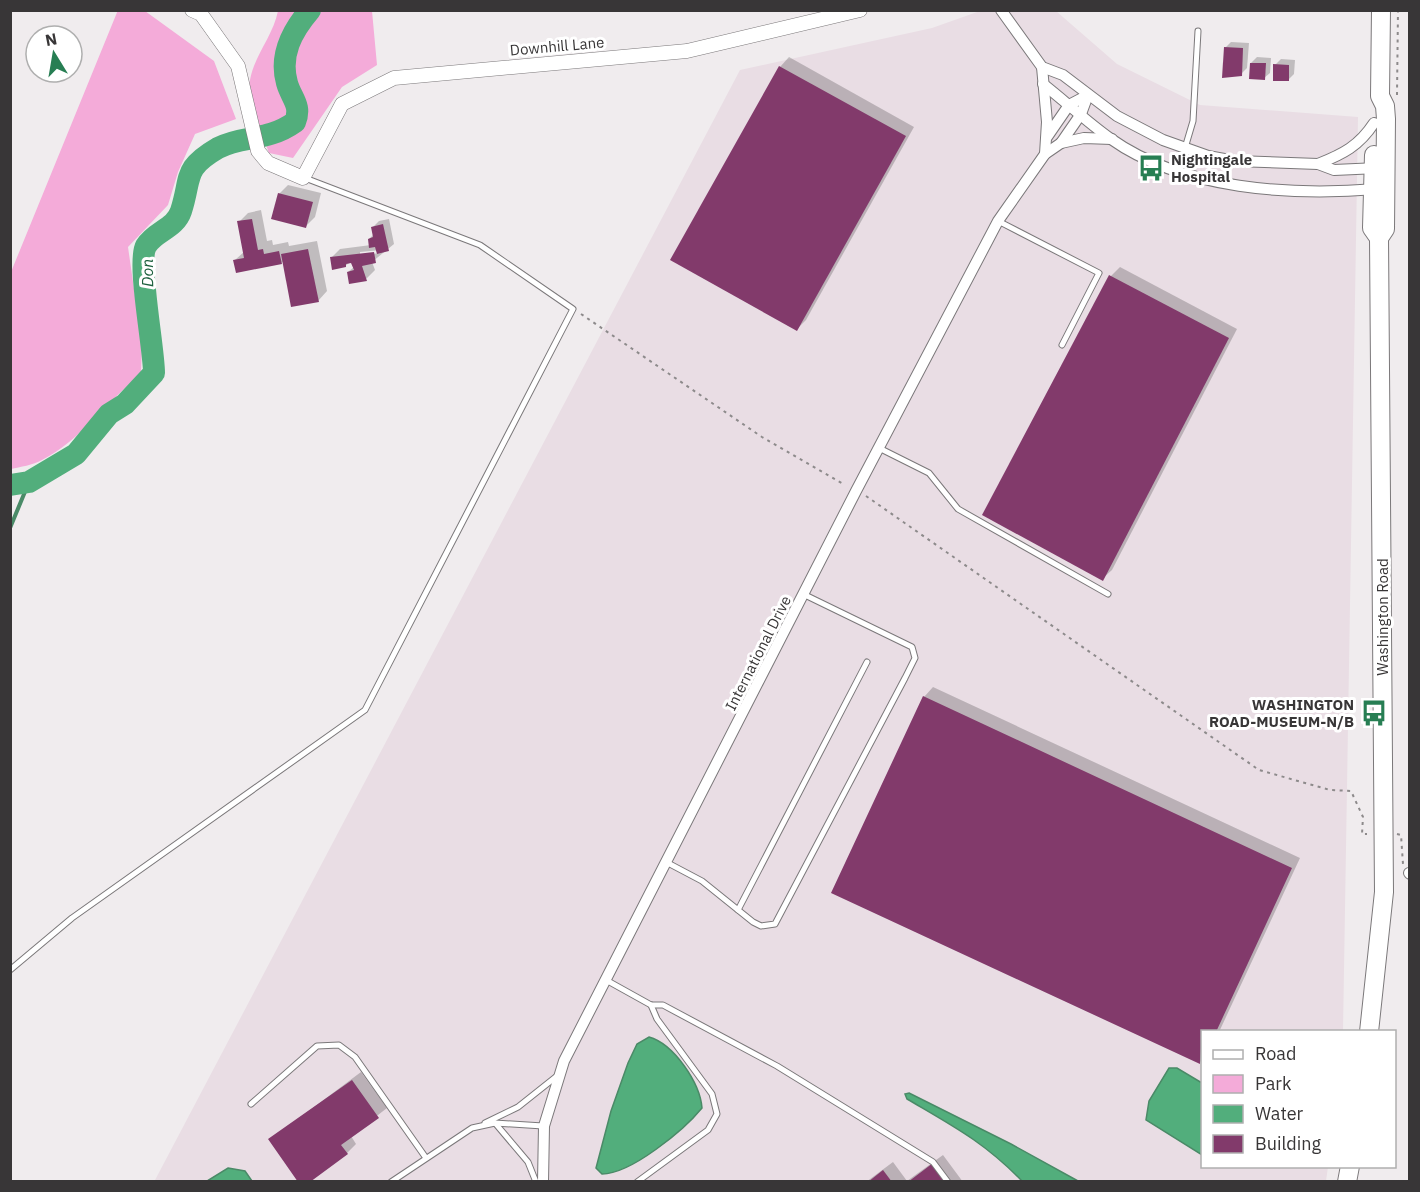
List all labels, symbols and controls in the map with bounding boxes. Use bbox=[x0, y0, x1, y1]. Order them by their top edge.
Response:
north arrow bbox=[24, 24, 84, 84]
text: N bbox=[44, 28, 59, 50]
street label: Downhill Lane bbox=[509, 32, 605, 60]
place label: Nightingale Hospital bbox=[1171, 150, 1252, 186]
bus stop icon: Nightingale Hospital bbox=[1136, 153, 1166, 183]
water label: Don bbox=[137, 259, 157, 287]
street label: Washington Road bbox=[1373, 558, 1392, 676]
street label: International Drive bbox=[721, 592, 795, 714]
place label: WASHINGTON ROAD-MUSEUM-N/B bbox=[1209, 695, 1354, 731]
bus stop icon: WASHINGTON ROAD-MUSEUM-N/B bbox=[1359, 698, 1389, 728]
legend bbox=[1201, 1030, 1396, 1168]
text: Road bbox=[1255, 1042, 1296, 1065]
text: Park bbox=[1255, 1072, 1292, 1095]
text: Water bbox=[1255, 1102, 1304, 1125]
text: Building bbox=[1255, 1132, 1322, 1155]

